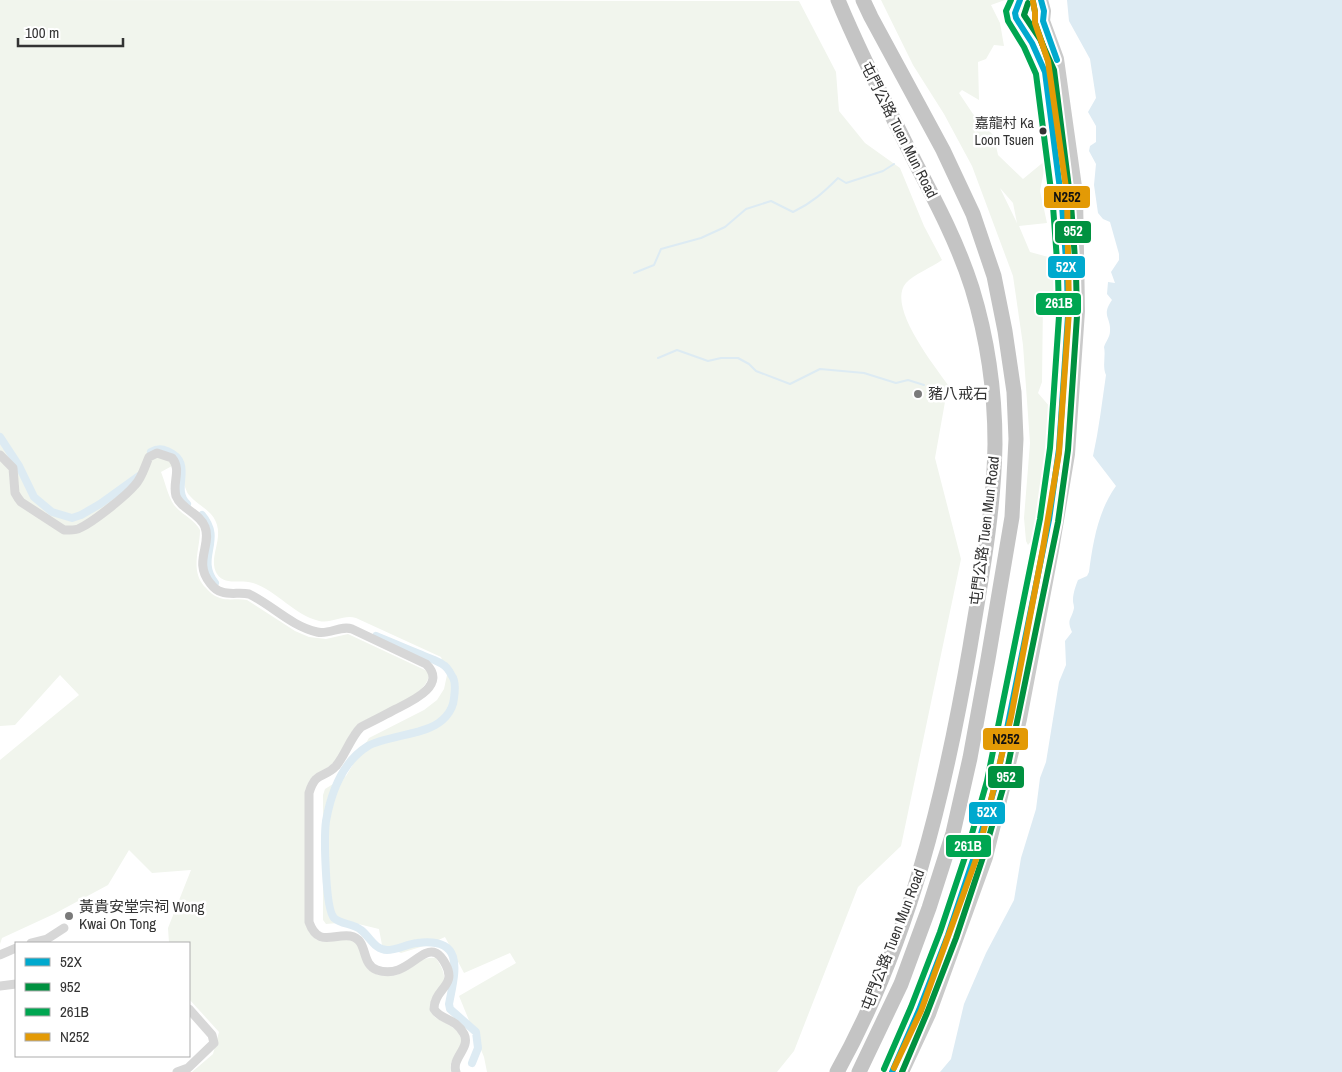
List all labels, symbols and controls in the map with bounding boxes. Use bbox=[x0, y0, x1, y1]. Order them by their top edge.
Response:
scale bar bbox=[18, 15, 122, 47]
text: 100 m bbox=[25, 22, 59, 43]
street label: 屯門公路 Tuen Mun Road bbox=[856, 58, 943, 202]
place label: 嘉龍村 Ka Loon Tsuen bbox=[975, 114, 1035, 149]
marker: 嘉龍村 Ka Loon Tsuen bbox=[1038, 126, 1048, 136]
line badge: N252 bbox=[1043, 185, 1091, 209]
text: N252 bbox=[1053, 188, 1081, 206]
line badge: 952 bbox=[1054, 220, 1092, 244]
text: 952 bbox=[1063, 222, 1083, 240]
line badge: 52X bbox=[1047, 255, 1086, 279]
text: 52X bbox=[1056, 258, 1077, 276]
line badge: 261B bbox=[1035, 292, 1082, 316]
text: 261B bbox=[1045, 294, 1073, 312]
place label: 豬八戒石 bbox=[928, 383, 988, 404]
marker: 豬八戒石 bbox=[912, 388, 924, 400]
street label: 屯門公路 Tuen Mun Road bbox=[965, 455, 1004, 607]
line badge: N252 bbox=[982, 727, 1029, 751]
text: N252 bbox=[992, 730, 1020, 748]
line badge: 952 bbox=[987, 765, 1025, 789]
text: 952 bbox=[996, 768, 1016, 786]
line badge: 52X bbox=[968, 801, 1006, 825]
text: 52X bbox=[977, 803, 998, 821]
line badge: 261B bbox=[945, 834, 992, 858]
text: 261B bbox=[954, 837, 982, 855]
street label: 屯門公路 Tuen Mun Road bbox=[856, 866, 929, 1014]
place label: 黃貴安堂宗祠 Wong Kwai On Tong bbox=[79, 896, 205, 934]
marker: 黃貴安堂宗祠 Wong Kwai On Tong bbox=[63, 910, 75, 922]
legend bbox=[15, 942, 190, 1057]
text: 52X bbox=[60, 951, 83, 972]
text: 952 bbox=[60, 976, 81, 997]
text: 261B bbox=[60, 1001, 89, 1022]
text: N252 bbox=[60, 1026, 90, 1047]

